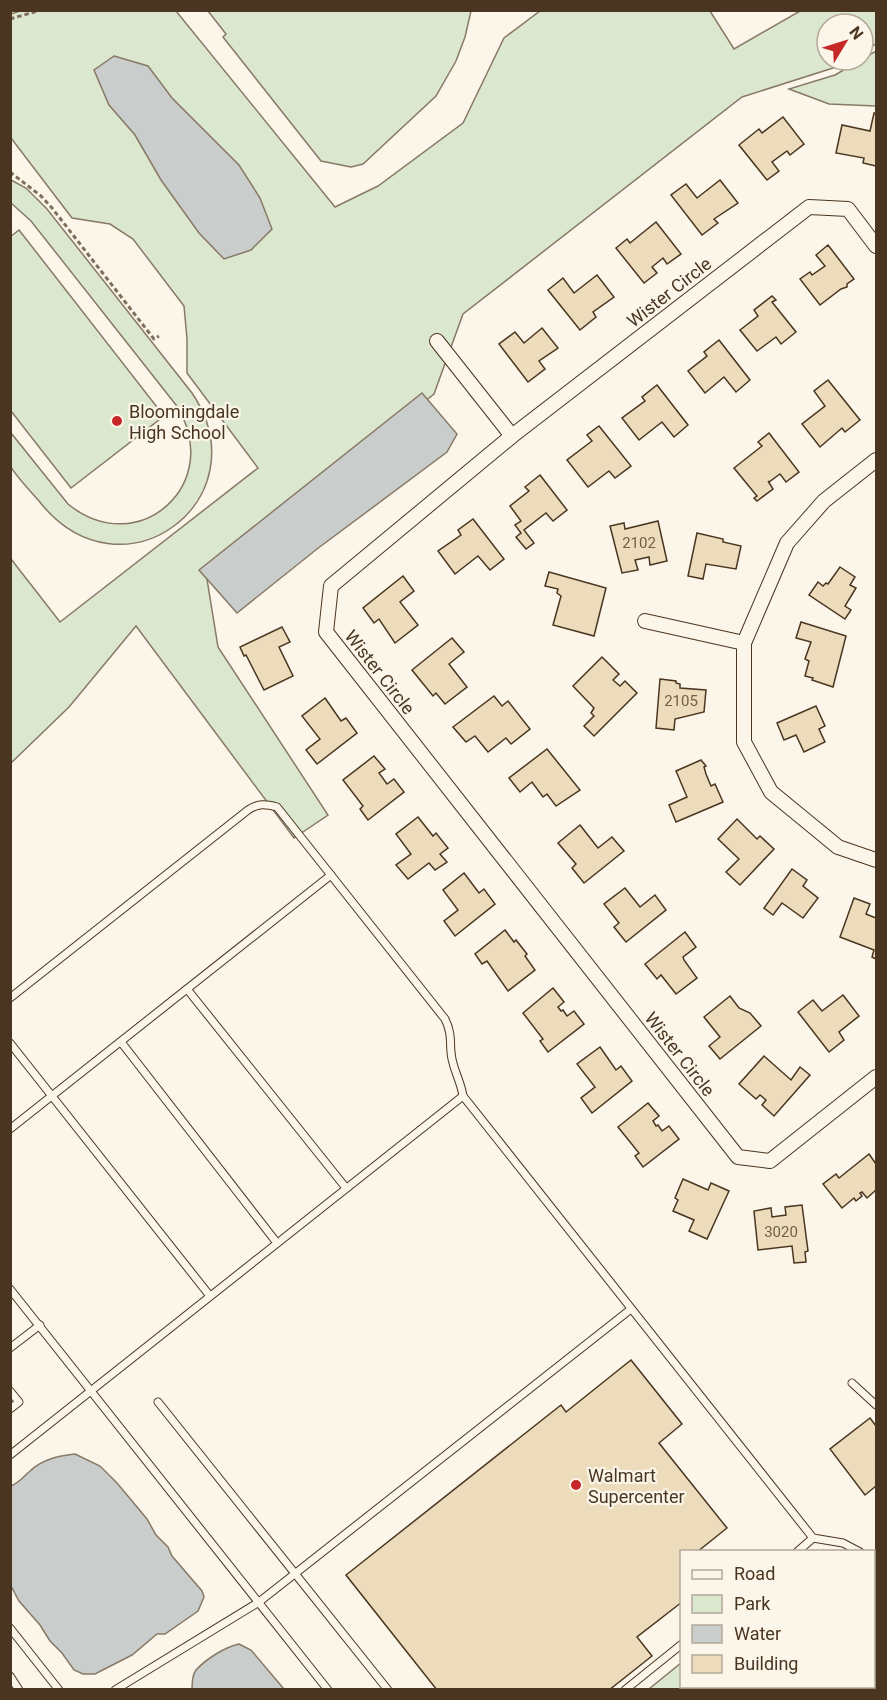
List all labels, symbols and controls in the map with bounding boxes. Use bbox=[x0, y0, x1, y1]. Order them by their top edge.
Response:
north arrow bbox=[815, 12, 875, 72]
text: N bbox=[845, 23, 867, 43]
street label: Wister Circle bbox=[623, 253, 715, 331]
place label: Bloomingdale High School bbox=[129, 401, 239, 443]
marker: Bloomingdale High School bbox=[110, 414, 124, 428]
house number: 2102 bbox=[622, 534, 656, 552]
street label: Wister Circle bbox=[341, 626, 419, 718]
house number: 2105 bbox=[664, 692, 698, 710]
street label: Wister Circle bbox=[641, 1008, 719, 1100]
house number: 3020 bbox=[764, 1223, 798, 1241]
place label: Walmart Supercenter bbox=[588, 1465, 685, 1507]
marker: Walmart Supercenter bbox=[569, 1478, 583, 1492]
legend bbox=[680, 1550, 875, 1688]
text: Road bbox=[734, 1563, 775, 1584]
text: Park bbox=[734, 1593, 771, 1614]
text: Water bbox=[734, 1623, 781, 1644]
text: Building bbox=[734, 1653, 798, 1674]

